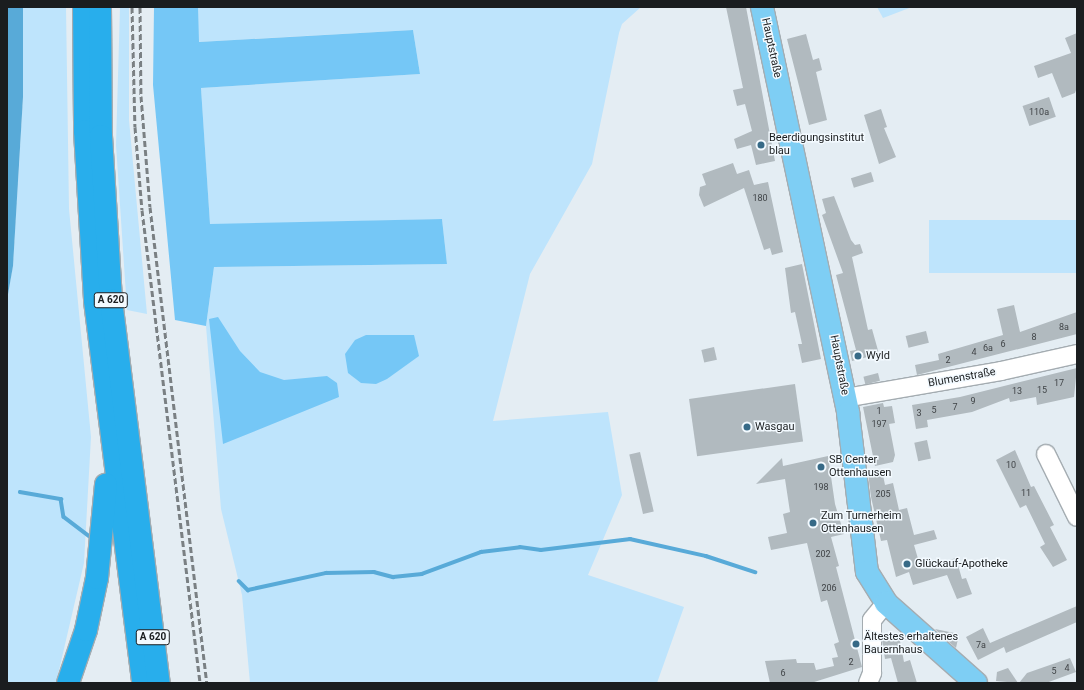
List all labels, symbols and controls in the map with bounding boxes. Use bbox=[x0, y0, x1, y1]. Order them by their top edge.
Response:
street label: Hauptstraße bbox=[758, 17, 784, 79]
house number: 110a bbox=[1029, 107, 1049, 117]
place label: Beerdigungsinstitut blau bbox=[769, 132, 864, 158]
marker: Beerdigungsinstitut blau bbox=[756, 140, 766, 150]
house number: 180 bbox=[752, 193, 768, 203]
road number: A 620 bbox=[93, 292, 129, 308]
house number: 8a bbox=[1059, 322, 1069, 332]
house number: 8 bbox=[1031, 332, 1037, 342]
street label: Hauptstraße bbox=[827, 334, 851, 396]
house number: 6 bbox=[1000, 339, 1006, 349]
house number: 6a bbox=[983, 343, 993, 353]
house number: 4 bbox=[971, 347, 977, 357]
place label: Wyld bbox=[866, 349, 890, 363]
marker: Wyld bbox=[853, 351, 863, 361]
house number: 2 bbox=[945, 355, 951, 365]
street label: Blumenstraße bbox=[927, 366, 997, 390]
house number: 17 bbox=[1054, 378, 1064, 388]
house number: 15 bbox=[1037, 385, 1047, 395]
house number: 13 bbox=[1012, 386, 1022, 396]
house number: 9 bbox=[970, 396, 976, 406]
house number: 7 bbox=[952, 402, 958, 412]
house number: 5 bbox=[931, 405, 937, 415]
house number: 1 bbox=[876, 406, 882, 416]
house number: 3 bbox=[916, 408, 922, 418]
house number: 197 bbox=[871, 419, 887, 429]
place label: Wasgau bbox=[755, 420, 794, 434]
marker: Wasgau bbox=[742, 422, 752, 432]
place label: SB Center Ottenhausen bbox=[829, 454, 891, 480]
house number: 10 bbox=[1006, 460, 1016, 470]
marker: SB Center Ottenhausen bbox=[816, 462, 826, 472]
house number: 198 bbox=[813, 482, 829, 492]
house number: 11 bbox=[1021, 488, 1031, 498]
house number: 205 bbox=[875, 489, 891, 499]
place label: Zum Turnerheim Ottenhausen bbox=[821, 510, 902, 536]
marker: Zum Turnerheim Ottenhausen bbox=[808, 518, 818, 528]
house number: 202 bbox=[815, 549, 831, 559]
place label: Glückauf-Apotheke bbox=[915, 557, 1008, 571]
marker: Glückauf-Apotheke bbox=[902, 559, 912, 569]
house number: 206 bbox=[821, 583, 837, 593]
road number: A 620 bbox=[135, 629, 171, 645]
place label: Ältestes erhaltenes Bauernhaus bbox=[864, 631, 958, 657]
marker: Ältestes erhaltenes Bauernhaus bbox=[851, 639, 861, 649]
house number: 7a bbox=[976, 640, 986, 650]
house number: 2 bbox=[848, 657, 854, 667]
house number: 4 bbox=[1064, 663, 1070, 673]
house number: 5 bbox=[1051, 666, 1057, 676]
house number: 6 bbox=[780, 668, 786, 678]

